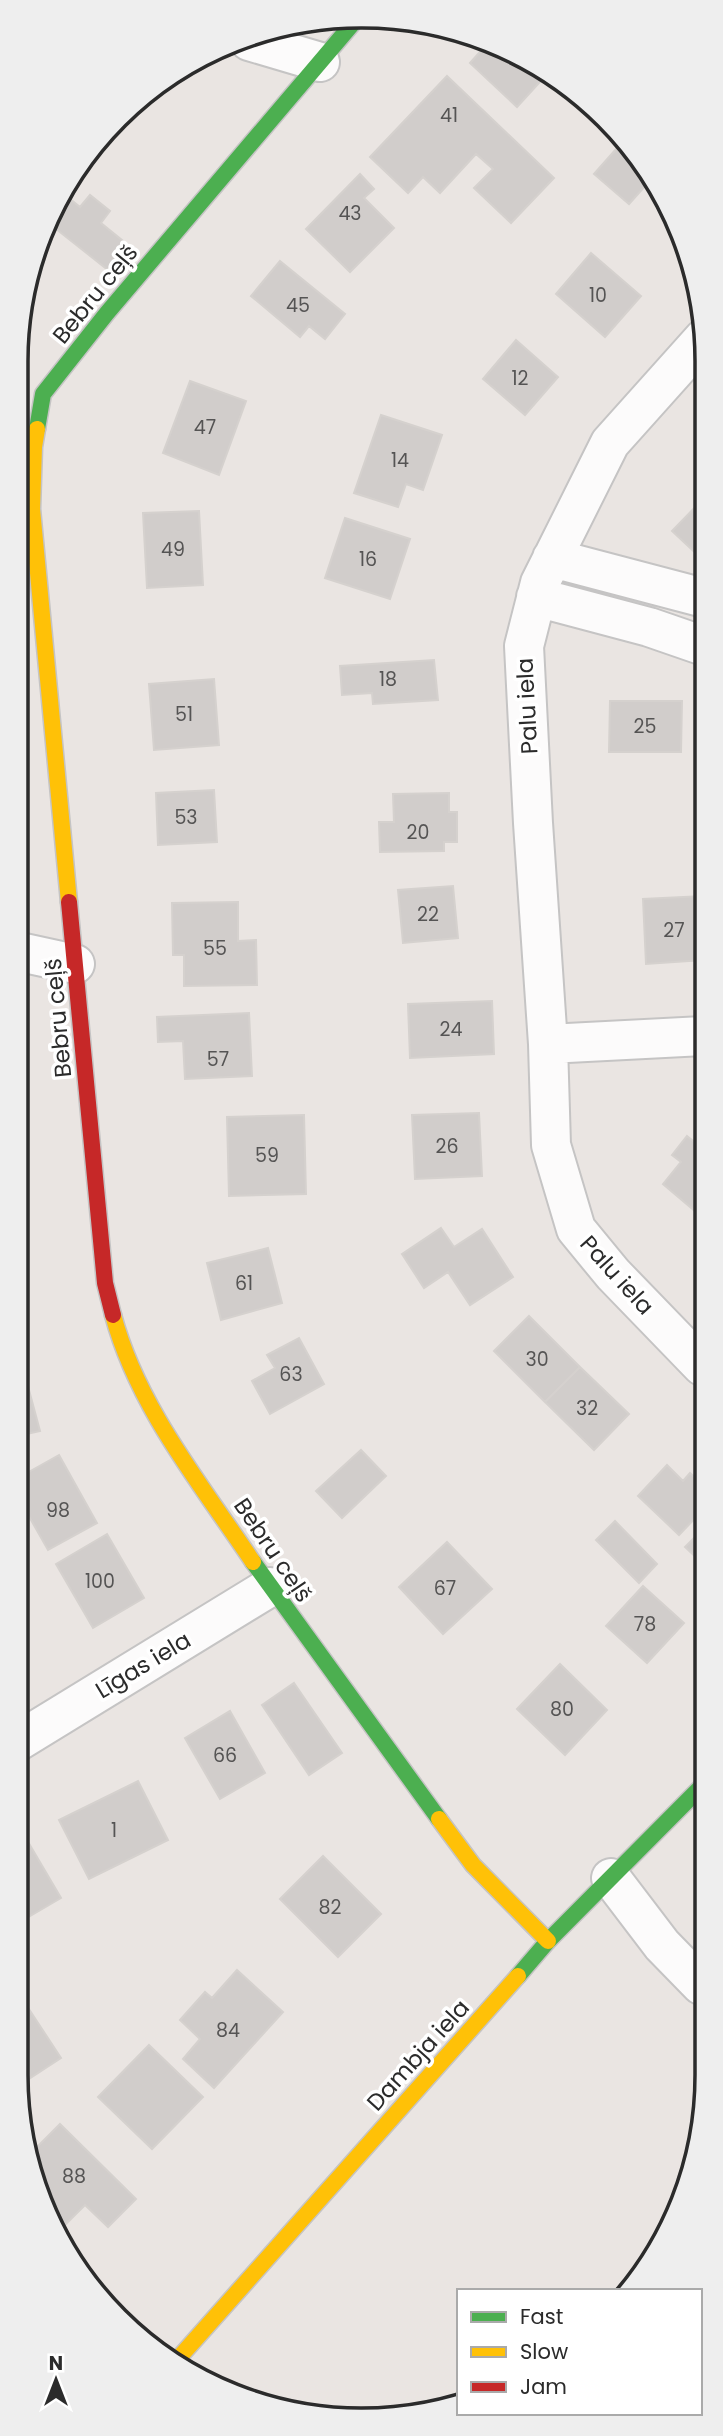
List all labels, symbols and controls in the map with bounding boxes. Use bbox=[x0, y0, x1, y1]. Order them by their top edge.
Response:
house number: 41 bbox=[440, 102, 458, 129]
house number: 43 bbox=[338, 200, 362, 227]
street label: Bebru ceļš bbox=[45, 238, 145, 350]
house number: 10 bbox=[589, 282, 607, 309]
house number: 45 bbox=[286, 292, 310, 319]
house number: 12 bbox=[511, 365, 529, 392]
house number: 47 bbox=[194, 414, 216, 441]
house number: 14 bbox=[391, 447, 409, 474]
house number: 49 bbox=[161, 536, 185, 563]
house number: 16 bbox=[359, 546, 377, 573]
street label: Palu iela bbox=[508, 657, 546, 755]
house number: 18 bbox=[379, 666, 397, 693]
house number: 51 bbox=[175, 701, 193, 728]
house number: 25 bbox=[634, 713, 656, 740]
house number: 53 bbox=[174, 804, 198, 831]
house number: 20 bbox=[407, 819, 429, 846]
house number: 22 bbox=[417, 901, 439, 928]
house number: 27 bbox=[663, 917, 685, 944]
house number: 55 bbox=[203, 935, 227, 962]
street label: Bebru ceļš bbox=[37, 957, 79, 1079]
house number: 24 bbox=[440, 1016, 462, 1043]
house number: 57 bbox=[207, 1046, 229, 1073]
house number: 26 bbox=[436, 1133, 459, 1160]
house number: 59 bbox=[255, 1142, 279, 1169]
street label: Palu iela bbox=[573, 1228, 661, 1322]
house number: 61 bbox=[235, 1270, 253, 1297]
house number: 30 bbox=[525, 1346, 549, 1373]
house number: 63 bbox=[279, 1361, 303, 1388]
house number: 32 bbox=[576, 1395, 598, 1422]
street label: Bebru ceļš bbox=[226, 1492, 320, 1608]
house number: 98 bbox=[46, 1497, 70, 1524]
house number: 100 bbox=[85, 1568, 115, 1595]
house number: 67 bbox=[434, 1575, 456, 1602]
house number: 78 bbox=[634, 1611, 656, 1638]
street label: Līgas iela bbox=[89, 1624, 197, 1706]
house number: 80 bbox=[550, 1696, 574, 1723]
house number: 66 bbox=[213, 1742, 237, 1769]
house number: 1 bbox=[111, 1817, 117, 1844]
house number: 82 bbox=[319, 1894, 342, 1921]
street label: Dambja iela bbox=[359, 1992, 477, 2118]
house number: 84 bbox=[216, 2017, 240, 2044]
house number: 88 bbox=[62, 2163, 86, 2190]
legend bbox=[457, 2289, 702, 2415]
text: Fast bbox=[520, 2302, 563, 2331]
text: Slow bbox=[520, 2337, 568, 2366]
north arrow bbox=[21, 2345, 91, 2415]
text: N bbox=[49, 2350, 63, 2377]
text: Jam bbox=[520, 2372, 567, 2401]

